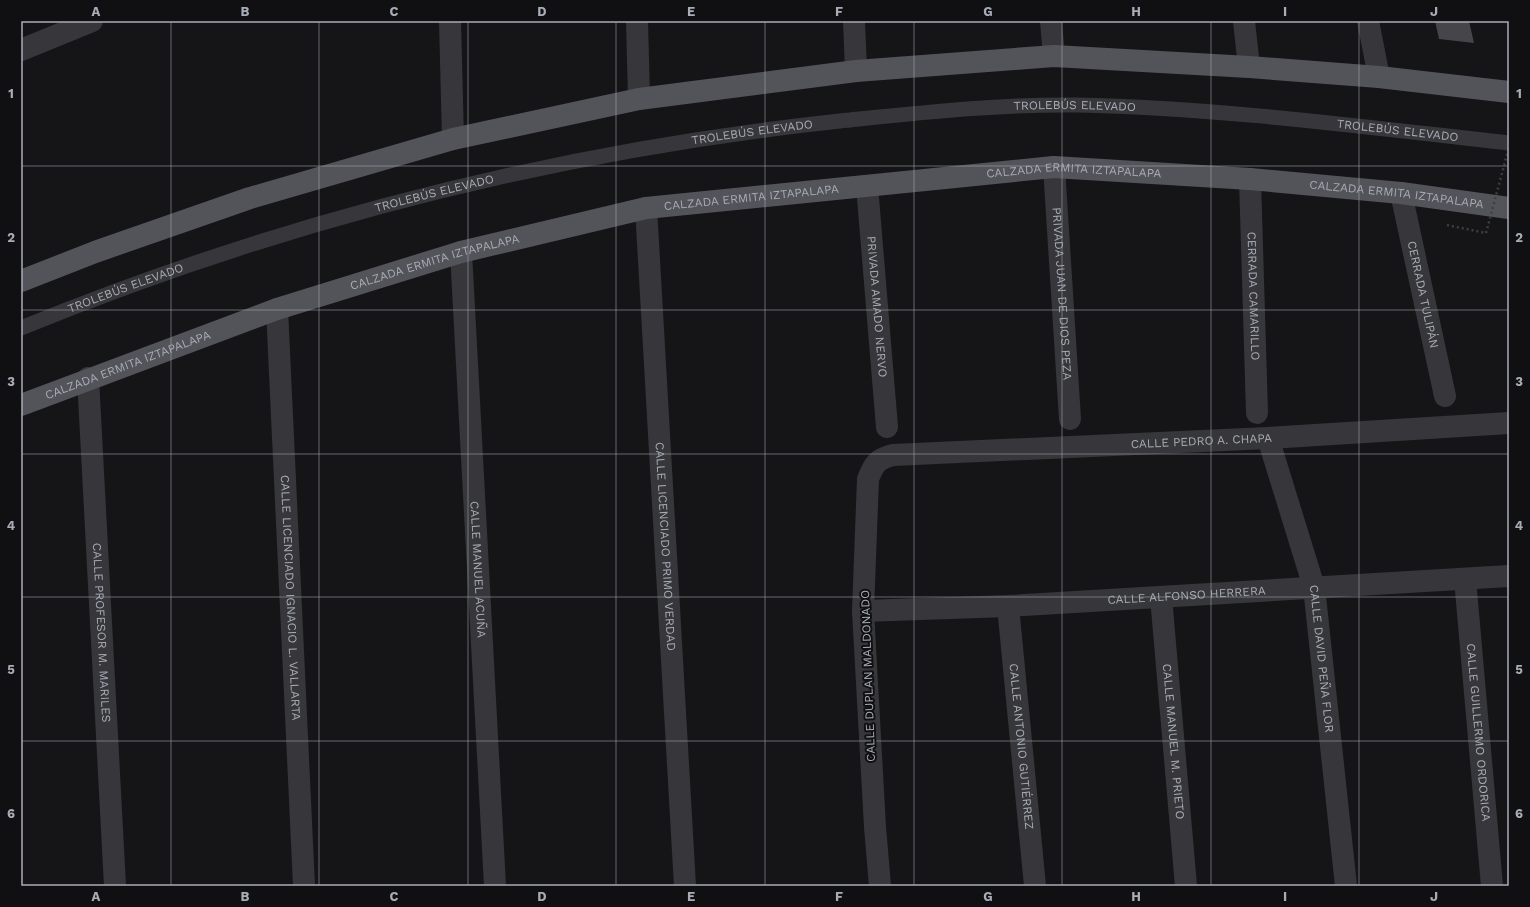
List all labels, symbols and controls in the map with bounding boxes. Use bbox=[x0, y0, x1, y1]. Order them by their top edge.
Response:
text: A bbox=[92, 4, 101, 19]
text: B bbox=[241, 4, 250, 19]
text: C bbox=[390, 4, 399, 19]
text: D bbox=[537, 4, 547, 19]
text: E bbox=[687, 4, 695, 19]
text: F bbox=[835, 4, 843, 19]
text: G bbox=[983, 4, 993, 19]
text: H bbox=[1131, 4, 1141, 19]
text: I bbox=[1283, 4, 1287, 19]
text: J bbox=[1430, 4, 1438, 19]
text: 1 bbox=[8, 86, 14, 101]
text: 1 bbox=[1516, 86, 1522, 101]
street label: TROLEBÚS ELEVADO bbox=[1013, 98, 1136, 114]
street label: TROLEBÚS ELEVADO bbox=[691, 117, 814, 147]
street label: TROLEBÚS ELEVADO bbox=[1336, 117, 1459, 144]
street label: CALZADA ERMITA IZTAPALAPA bbox=[986, 160, 1162, 181]
street label: TROLEBÚS ELEVADO bbox=[373, 172, 495, 215]
street label: CALZADA ERMITA IZTAPALAPA bbox=[1309, 178, 1485, 211]
street label: CALZADA ERMITA IZTAPALAPA bbox=[663, 182, 839, 213]
street label: PRIVADA JUAN DE DIOS PEZA bbox=[1050, 207, 1075, 381]
text: 2 bbox=[7, 230, 15, 245]
text: 2 bbox=[1515, 230, 1523, 245]
street label: CALZADA ERMITA IZTAPALAPA bbox=[348, 231, 521, 293]
street label: CERRADA CAMARILLO bbox=[1245, 231, 1262, 360]
street label: PRIVADA AMADO NERVO bbox=[864, 235, 890, 378]
street label: CERRADA TULIPÁN bbox=[1405, 240, 1441, 350]
street label: TROLEBÚS ELEVADO bbox=[66, 260, 185, 316]
street label: CALZADA ERMITA IZTAPALAPA bbox=[43, 328, 212, 402]
text: 3 bbox=[7, 374, 15, 389]
text: 3 bbox=[1515, 374, 1523, 389]
street label: CALLE PEDRO A. CHAPA bbox=[1130, 431, 1273, 451]
street label: CALLE LICENCIADO PRIMO VERDAD bbox=[652, 442, 678, 651]
street label: CALLE LICENCIADO IGNACIO L. VALLARTA bbox=[278, 474, 303, 721]
street label: CALLE MANUEL ACUÑA bbox=[467, 501, 489, 638]
text: 4 bbox=[7, 518, 16, 533]
text: 4 bbox=[1515, 518, 1524, 533]
street label: CALLE PROFESOR M. MARILES bbox=[90, 542, 113, 723]
street label: CALLE ALFONSO HERRERA bbox=[1107, 584, 1266, 607]
street label: CALLE DAVID PEÑA FLOR bbox=[1307, 584, 1337, 733]
street label: CALLE DUPLAN MALDONADO bbox=[858, 590, 878, 762]
street label: CALLE GUILLERMO ORDORICA bbox=[1464, 643, 1493, 822]
text: 5 bbox=[7, 662, 15, 677]
text: 5 bbox=[1515, 662, 1523, 677]
street label: CALLE ANTONIO GUTIÉRREZ bbox=[1007, 663, 1037, 830]
street label: CALLE MANUEL M. PRIETO bbox=[1160, 663, 1187, 820]
text: 6 bbox=[7, 806, 15, 821]
text: 6 bbox=[1515, 806, 1523, 821]
text: A bbox=[92, 889, 101, 904]
text: B bbox=[241, 889, 250, 904]
text: C bbox=[390, 889, 399, 904]
text: D bbox=[537, 889, 547, 904]
text: E bbox=[687, 889, 695, 904]
text: F bbox=[835, 889, 843, 904]
text: G bbox=[983, 889, 993, 904]
text: H bbox=[1131, 889, 1141, 904]
text: I bbox=[1283, 889, 1287, 904]
text: J bbox=[1430, 889, 1438, 904]

